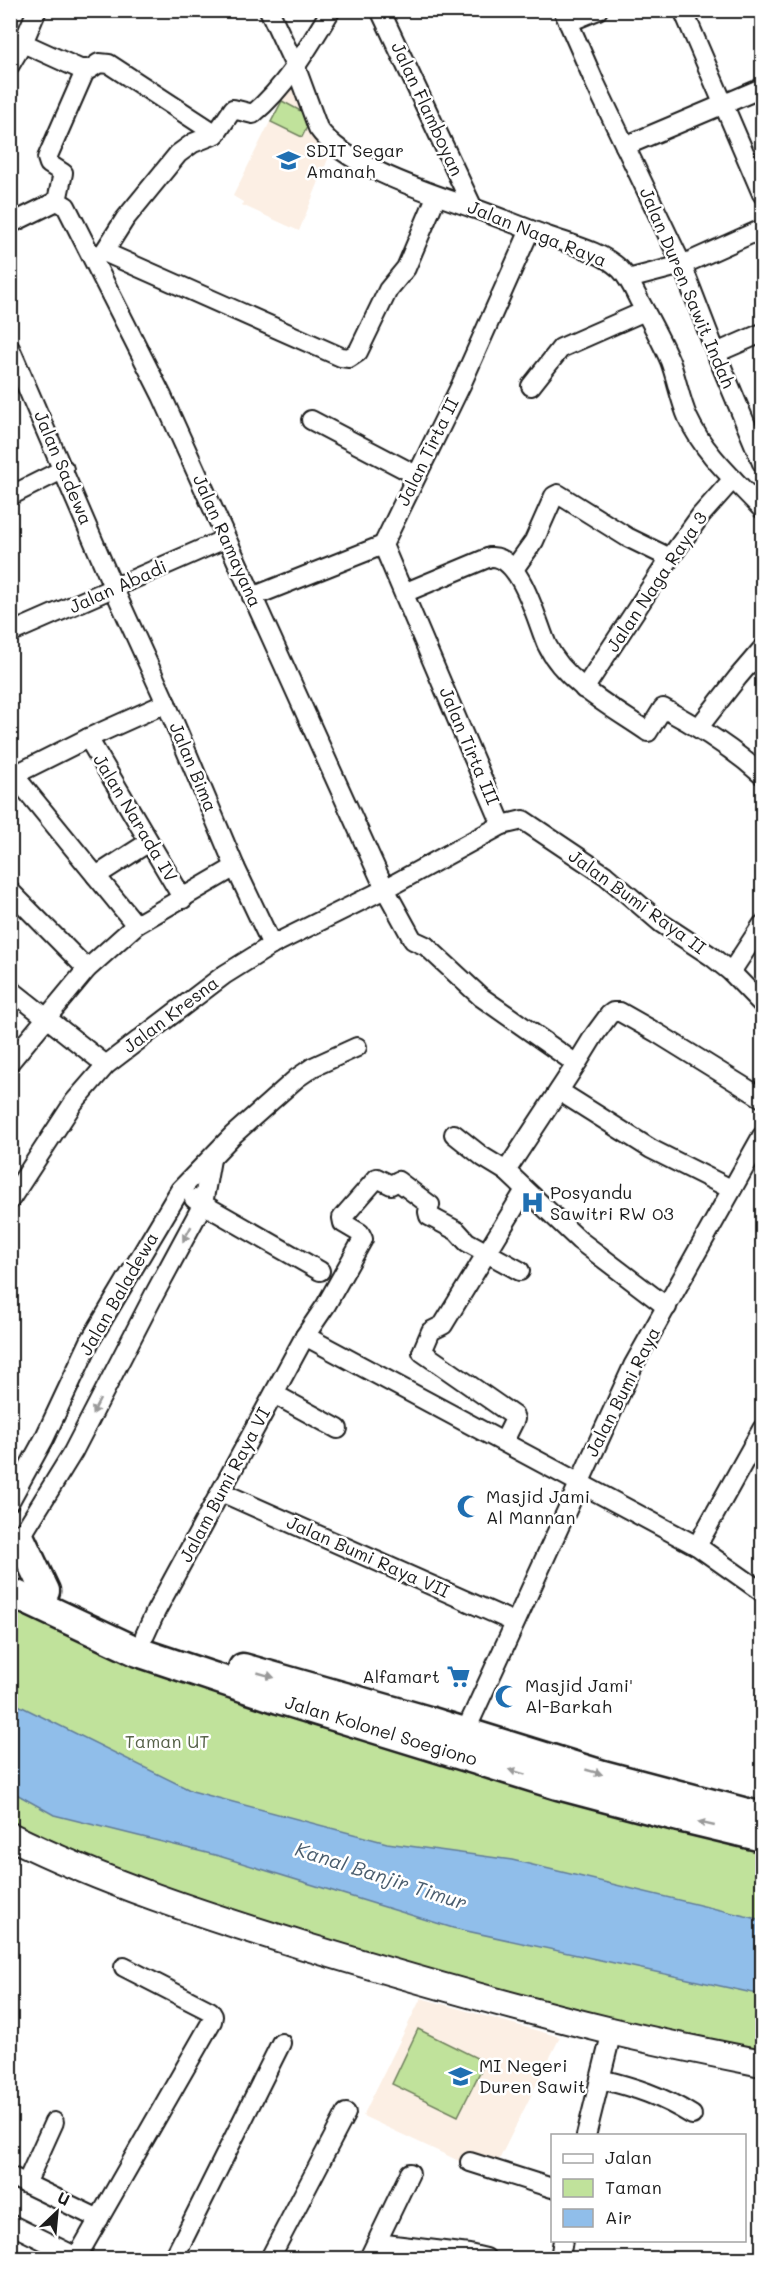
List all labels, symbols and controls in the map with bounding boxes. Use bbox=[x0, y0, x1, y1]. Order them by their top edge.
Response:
street label: Jalan Flamboyan bbox=[386, 38, 470, 180]
place label: SDIT Segar Amanah bbox=[306, 138, 404, 183]
school or university icon: SDIT Segar Amanah bbox=[275, 148, 301, 174]
street label: Jalan Duren Sawit Indah bbox=[635, 184, 741, 392]
street label: Jalan Naga Raya bbox=[464, 194, 610, 272]
street label: Jalan Tirta II bbox=[390, 393, 464, 510]
street label: Jalan Sadewa bbox=[29, 407, 99, 528]
street label: Jalan Ramayana bbox=[188, 471, 268, 611]
street label: Jalan Naga Raya 3 bbox=[600, 507, 712, 656]
street label: Jalan Abadi bbox=[65, 554, 170, 618]
street label: Jalan Tirta III bbox=[434, 683, 506, 808]
street label: Jalan Bima bbox=[164, 718, 223, 815]
street label: Jalan Narada IV bbox=[88, 749, 184, 886]
street label: Jalan Bumi Raya II bbox=[564, 843, 711, 959]
street label: Jalan Kresna bbox=[118, 970, 223, 1058]
place label: Posyandu Sawitri RW 03 bbox=[550, 1180, 674, 1225]
hospital icon: Posyandu Sawitri RW 03 bbox=[519, 1190, 545, 1216]
one-way arrow bbox=[182, 1226, 192, 1243]
street label: Jalan Baladewa bbox=[73, 1228, 163, 1359]
street label: Jalan Bumi Raya bbox=[579, 1323, 665, 1461]
one-way arrow bbox=[91, 1398, 101, 1415]
street label: Jalam Bumi Raya VI bbox=[173, 1403, 275, 1566]
place label: Masjid Jami Al Mannan bbox=[486, 1484, 590, 1529]
mosque icon: Masjid Jami Al Mannan bbox=[455, 1494, 481, 1520]
street label: Jalan Bumi Raya VII bbox=[283, 1509, 454, 1603]
place label: Alfamart bbox=[362, 1664, 440, 1688]
supermarket icon: Alfamart bbox=[445, 1664, 471, 1690]
one-way arrow bbox=[257, 1671, 275, 1680]
place label: Masjid Jami' Al-Barkah bbox=[525, 1673, 633, 1718]
mosque icon: Masjid Jami' Al-Barkah bbox=[494, 1683, 520, 1709]
street label: Jalan Kolonel Soegiono bbox=[282, 1689, 481, 1771]
park label: Taman UT bbox=[125, 1729, 209, 1753]
one-way arrow bbox=[508, 1767, 526, 1776]
one-way arrow bbox=[585, 1768, 603, 1777]
one-way arrow bbox=[696, 1818, 715, 1828]
water label: Kanal Banjir Timur bbox=[292, 1835, 470, 1915]
place label: MI Negeri Duren Sawit bbox=[479, 2053, 586, 2098]
school or university icon: MI Negeri Duren Sawit bbox=[448, 2063, 474, 2089]
legend bbox=[551, 2134, 746, 2242]
text: Jalan bbox=[605, 2145, 652, 2169]
text: Taman bbox=[605, 2175, 662, 2199]
north arrow bbox=[27, 2182, 87, 2242]
text: U bbox=[54, 2186, 73, 2210]
text: Air bbox=[605, 2205, 632, 2229]

